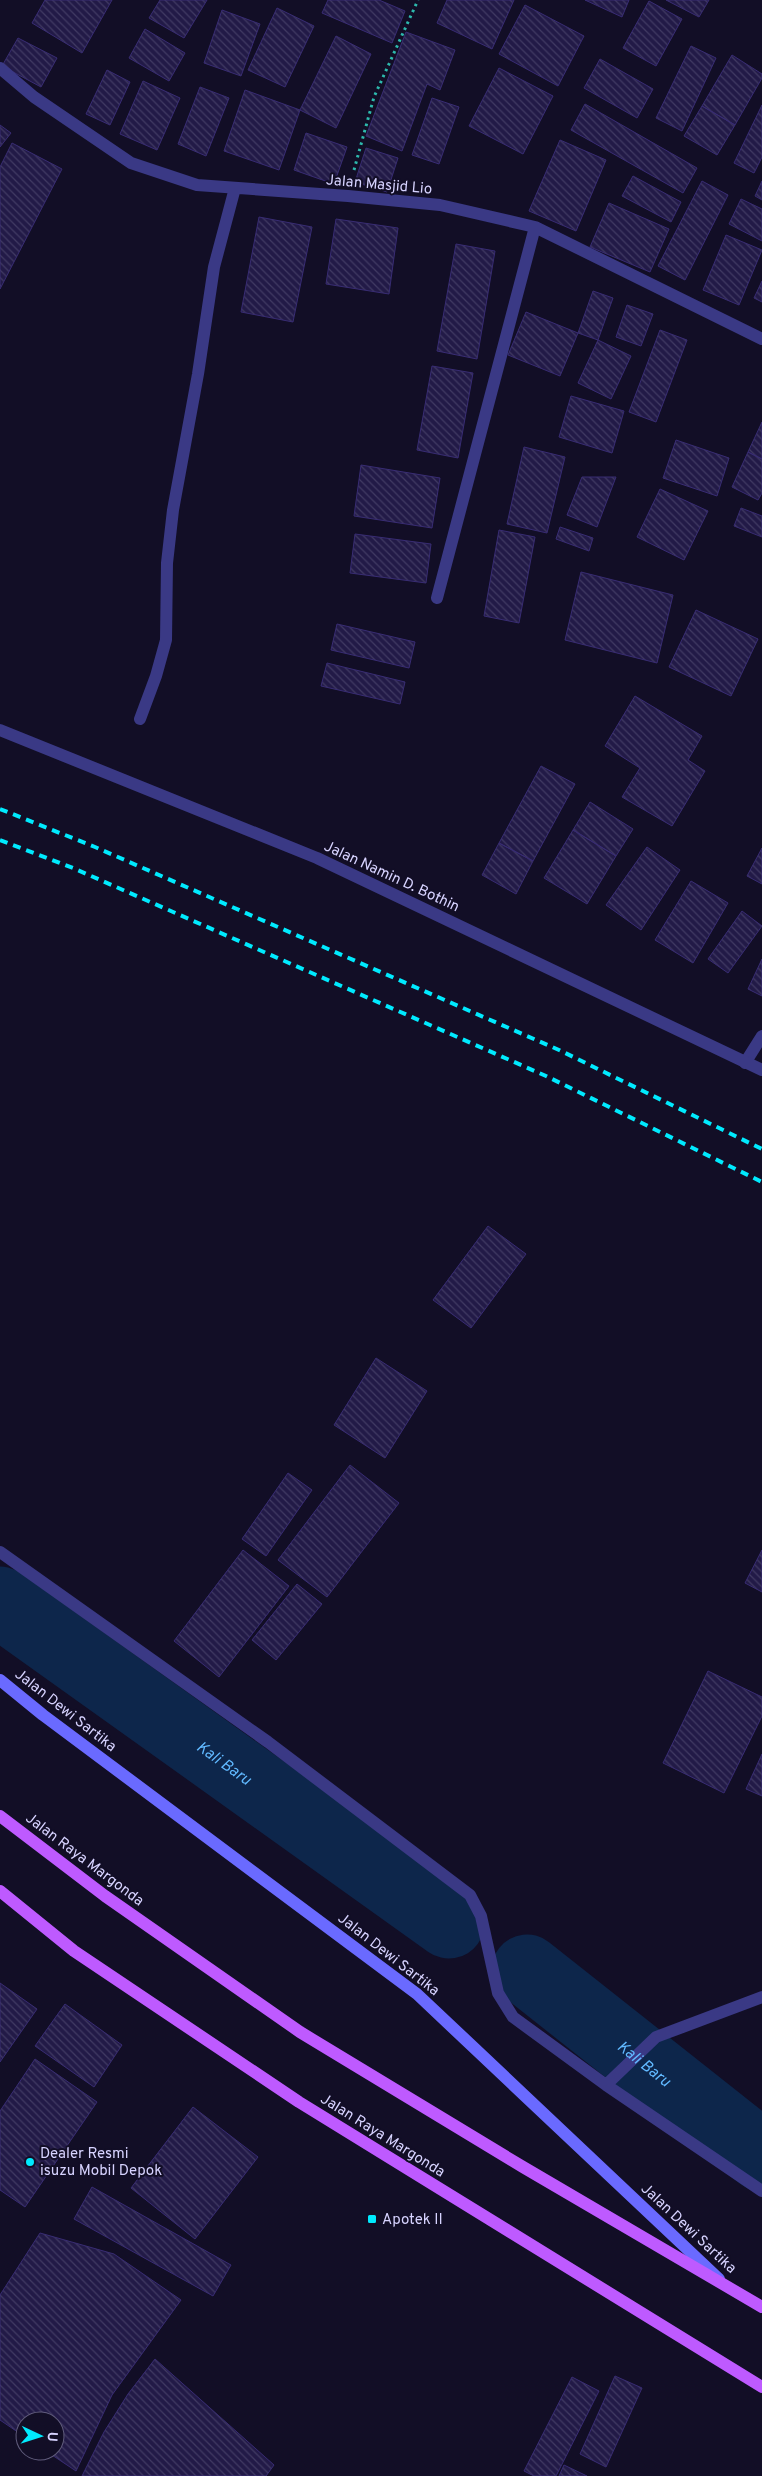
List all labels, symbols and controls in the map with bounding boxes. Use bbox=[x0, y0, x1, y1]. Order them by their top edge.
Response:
street label: Jalan Masjid Lio bbox=[325, 171, 433, 200]
street label: Jalan Namin D. Bothin bbox=[320, 838, 462, 917]
street label: Jalan Dewi Sartika bbox=[10, 1666, 120, 1757]
water label: Kali Baru bbox=[192, 1738, 255, 1791]
street label: Jalan Raya Margonda bbox=[21, 1809, 147, 1911]
street label: Jalan Dewi Sartika bbox=[333, 1910, 443, 2001]
water label: Kali Baru bbox=[613, 2037, 674, 2092]
street label: Jalan Raya Margonda bbox=[316, 2090, 448, 2182]
place label: Dealer Resmi isuzu Mobil Depok bbox=[40, 2145, 162, 2181]
marker: Dealer Resmi isuzu Mobil Depok bbox=[24, 2156, 36, 2168]
street label: Jalan Dewi Sartika bbox=[636, 2180, 740, 2278]
place label: Apotek II bbox=[382, 2211, 443, 2230]
marker: Apotek II bbox=[366, 2213, 378, 2225]
north arrow bbox=[15, 2411, 65, 2461]
text: U bbox=[43, 2431, 60, 2442]

